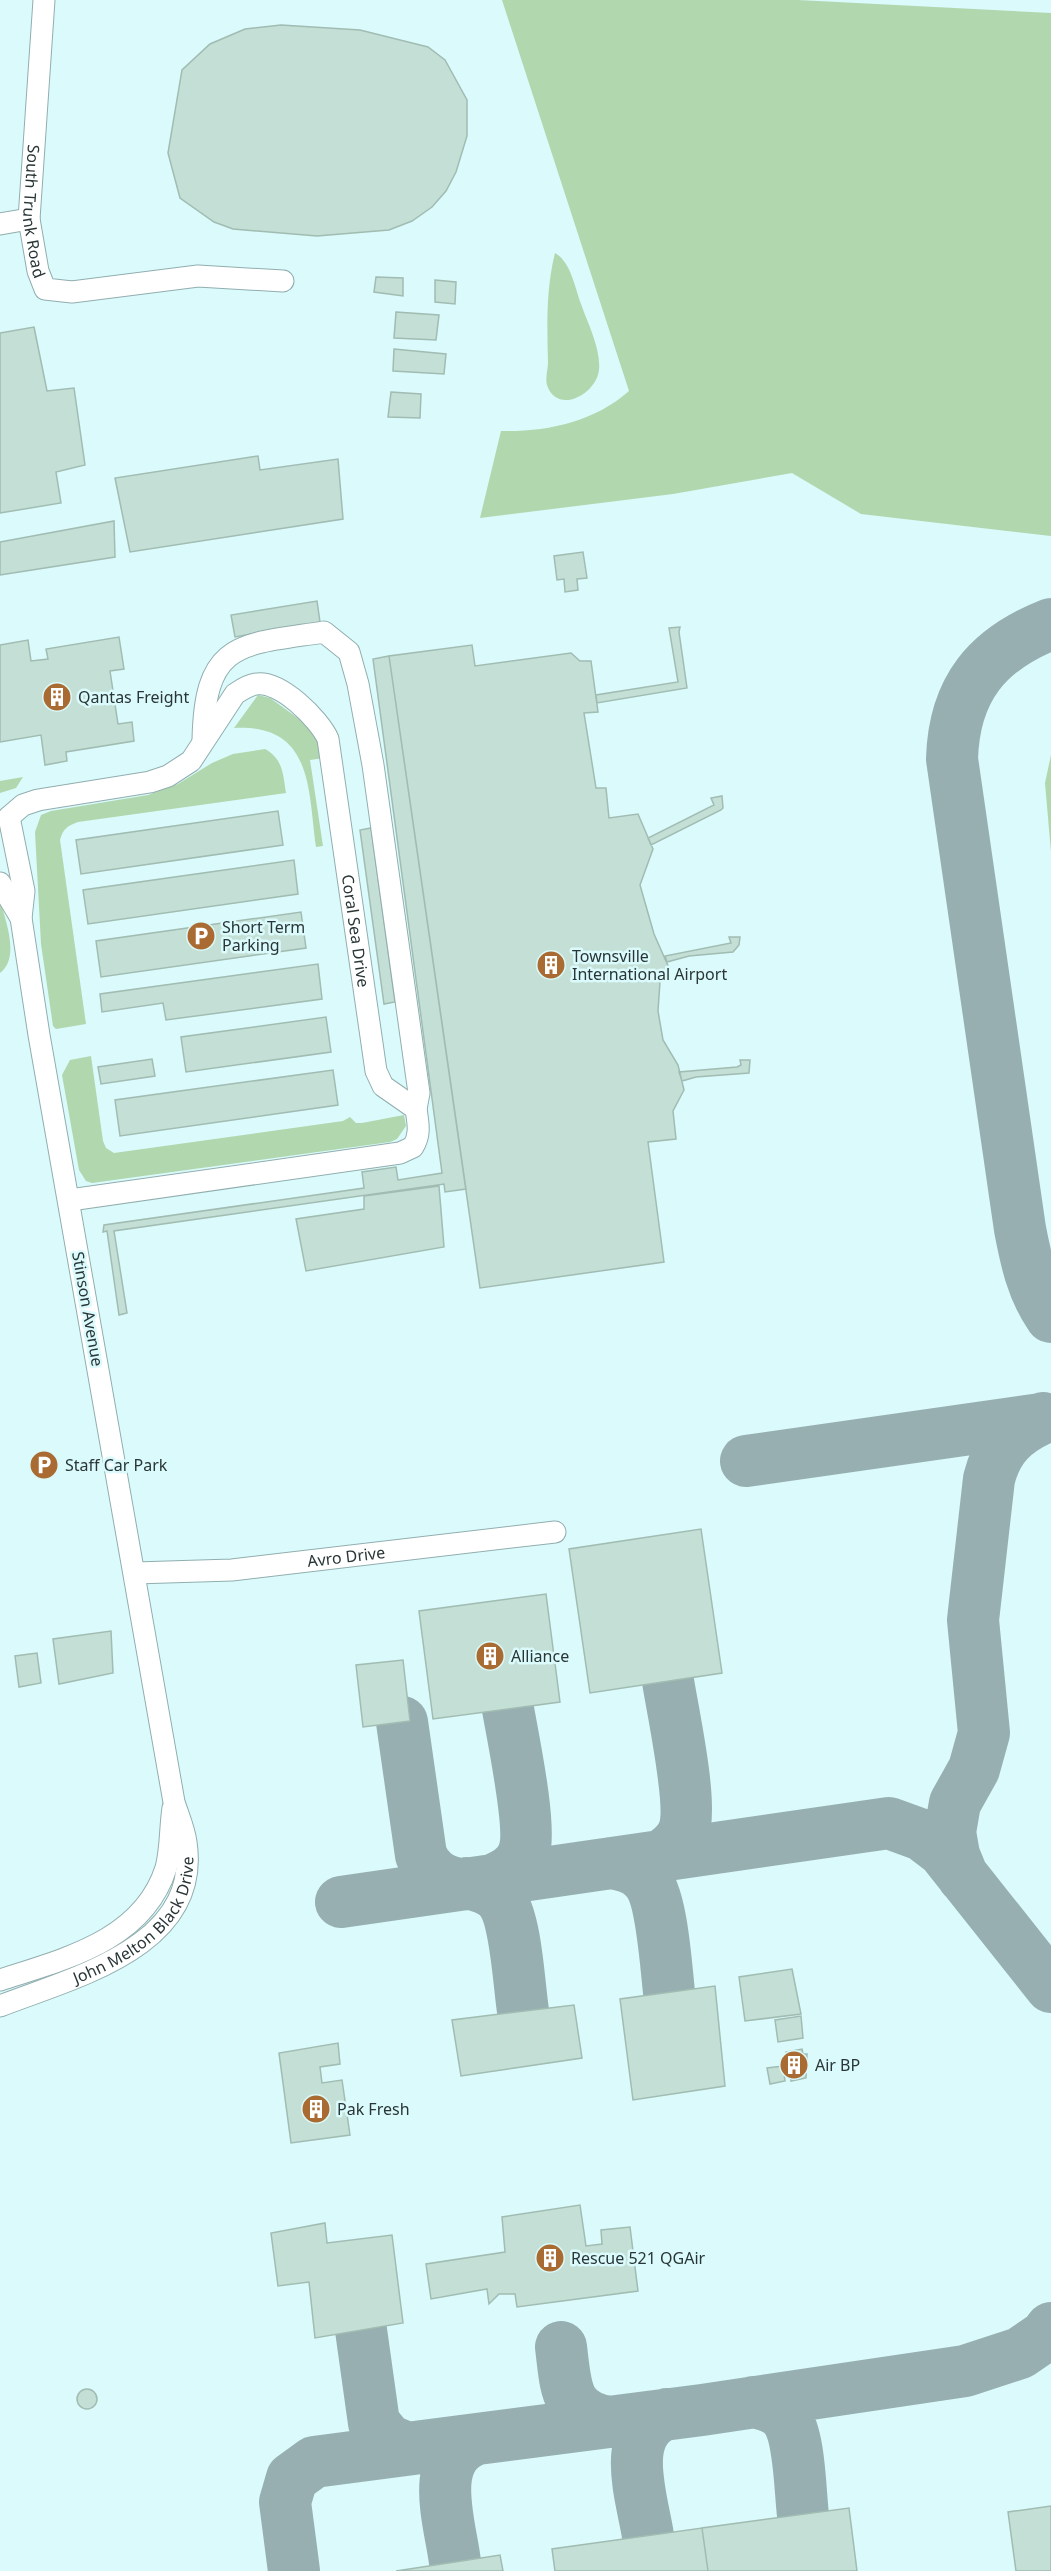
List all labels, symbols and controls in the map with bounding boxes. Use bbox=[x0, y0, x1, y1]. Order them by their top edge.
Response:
street label: South Trunk Road bbox=[18, 144, 51, 281]
building icon: Qantas Freight bbox=[41, 681, 73, 713]
place label: Qantas Freight bbox=[78, 686, 189, 708]
street label: Coral Sea Drive bbox=[337, 873, 375, 989]
place label: Short Term Parking bbox=[222, 916, 305, 956]
parking icon: Short Term Parking bbox=[185, 920, 217, 952]
place label: Townsville International Airport bbox=[572, 945, 727, 985]
building icon: Townsville International Airport bbox=[535, 949, 567, 981]
street label: Stinson Avenue bbox=[67, 1250, 109, 1368]
parking icon: Staff Car Park bbox=[28, 1449, 60, 1481]
place label: Staff Car Park bbox=[65, 1454, 168, 1476]
street label: Avro Drive bbox=[306, 1541, 386, 1572]
building icon: Alliance bbox=[474, 1640, 506, 1672]
place label: Alliance bbox=[511, 1645, 569, 1667]
street label: John Melton Black Drive bbox=[68, 1856, 198, 1989]
building icon: Air BP bbox=[778, 2049, 810, 2081]
place label: Air BP bbox=[815, 2054, 860, 2076]
building icon: Pak Fresh bbox=[300, 2093, 332, 2125]
place label: Pak Fresh bbox=[337, 2098, 410, 2120]
building icon: Rescue 521 QGAir bbox=[534, 2242, 566, 2274]
place label: Rescue 521 QGAir bbox=[571, 2247, 706, 2269]

